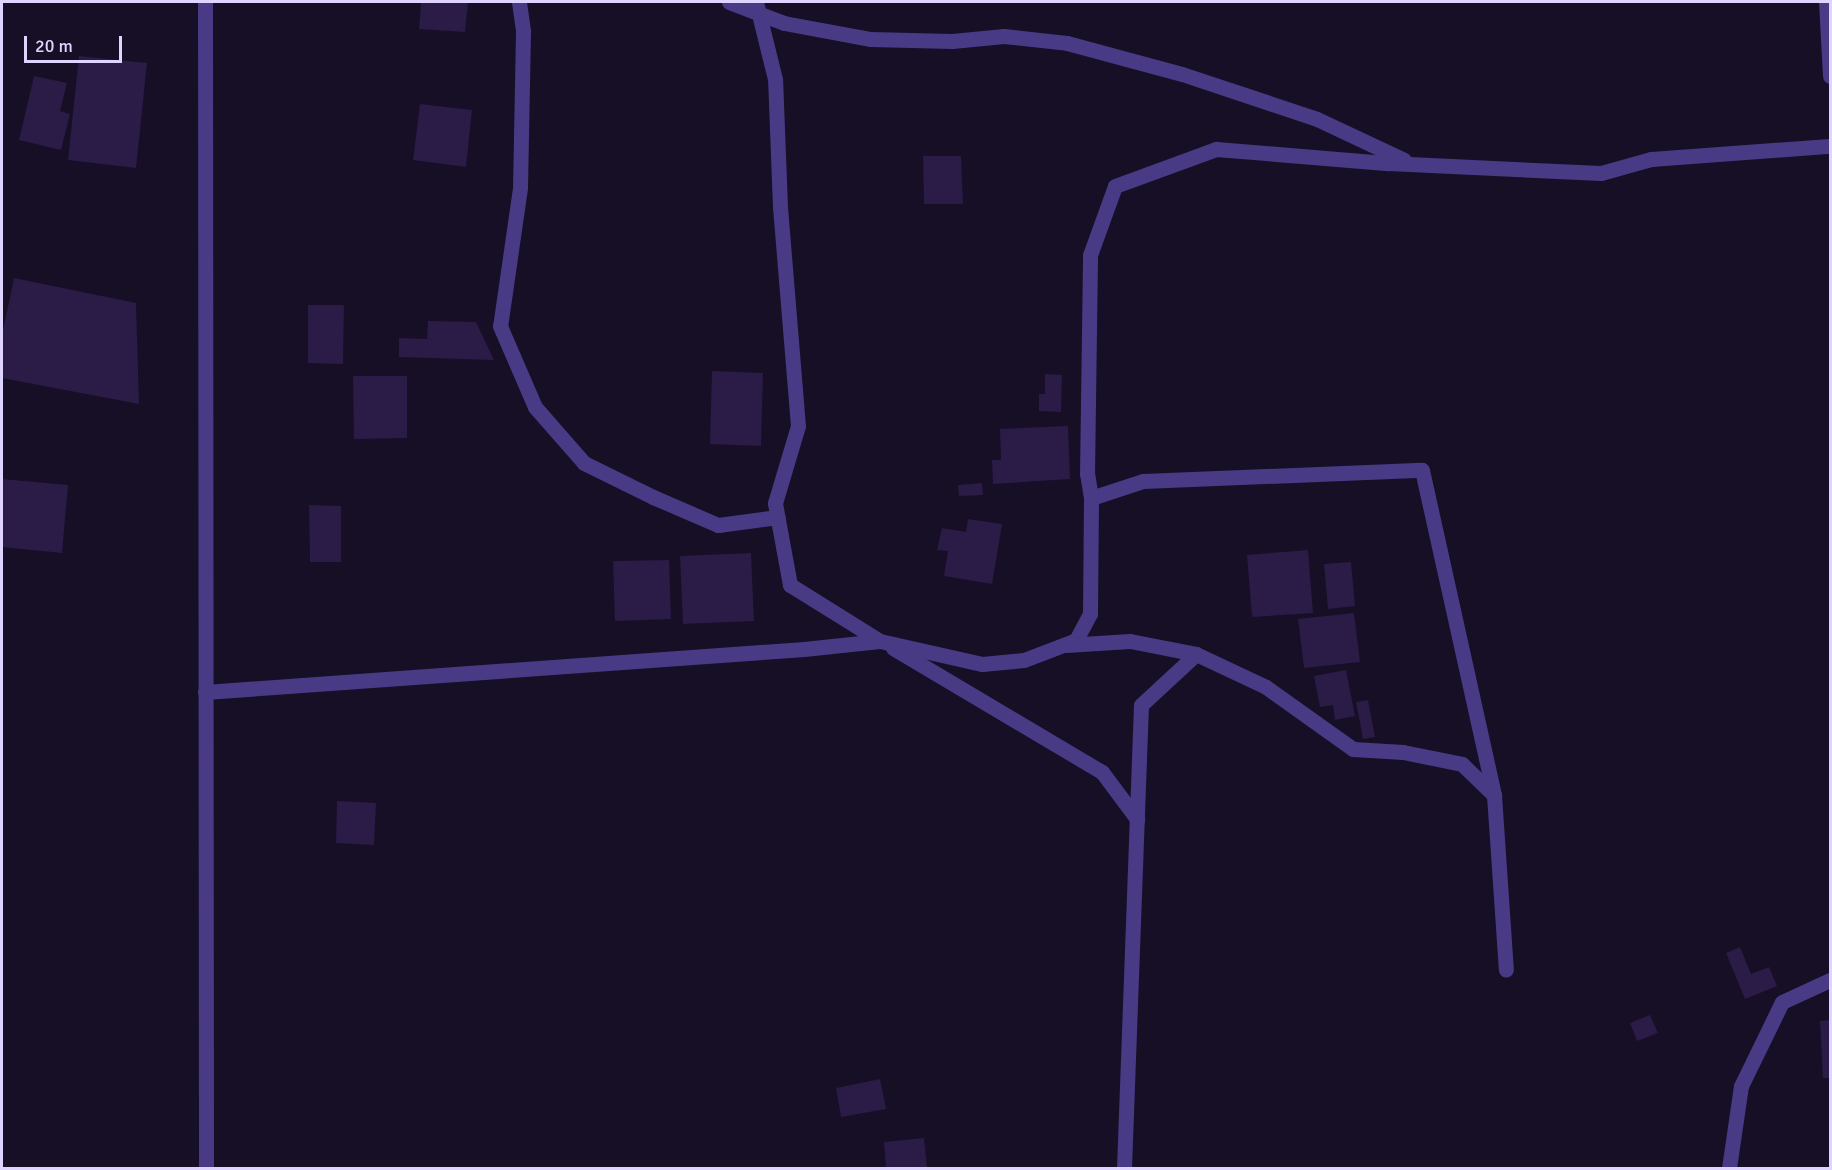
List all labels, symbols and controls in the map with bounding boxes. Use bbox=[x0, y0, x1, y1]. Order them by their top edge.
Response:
scale bar bbox=[27, 24, 124, 62]
text: 20 m bbox=[35, 35, 73, 57]

